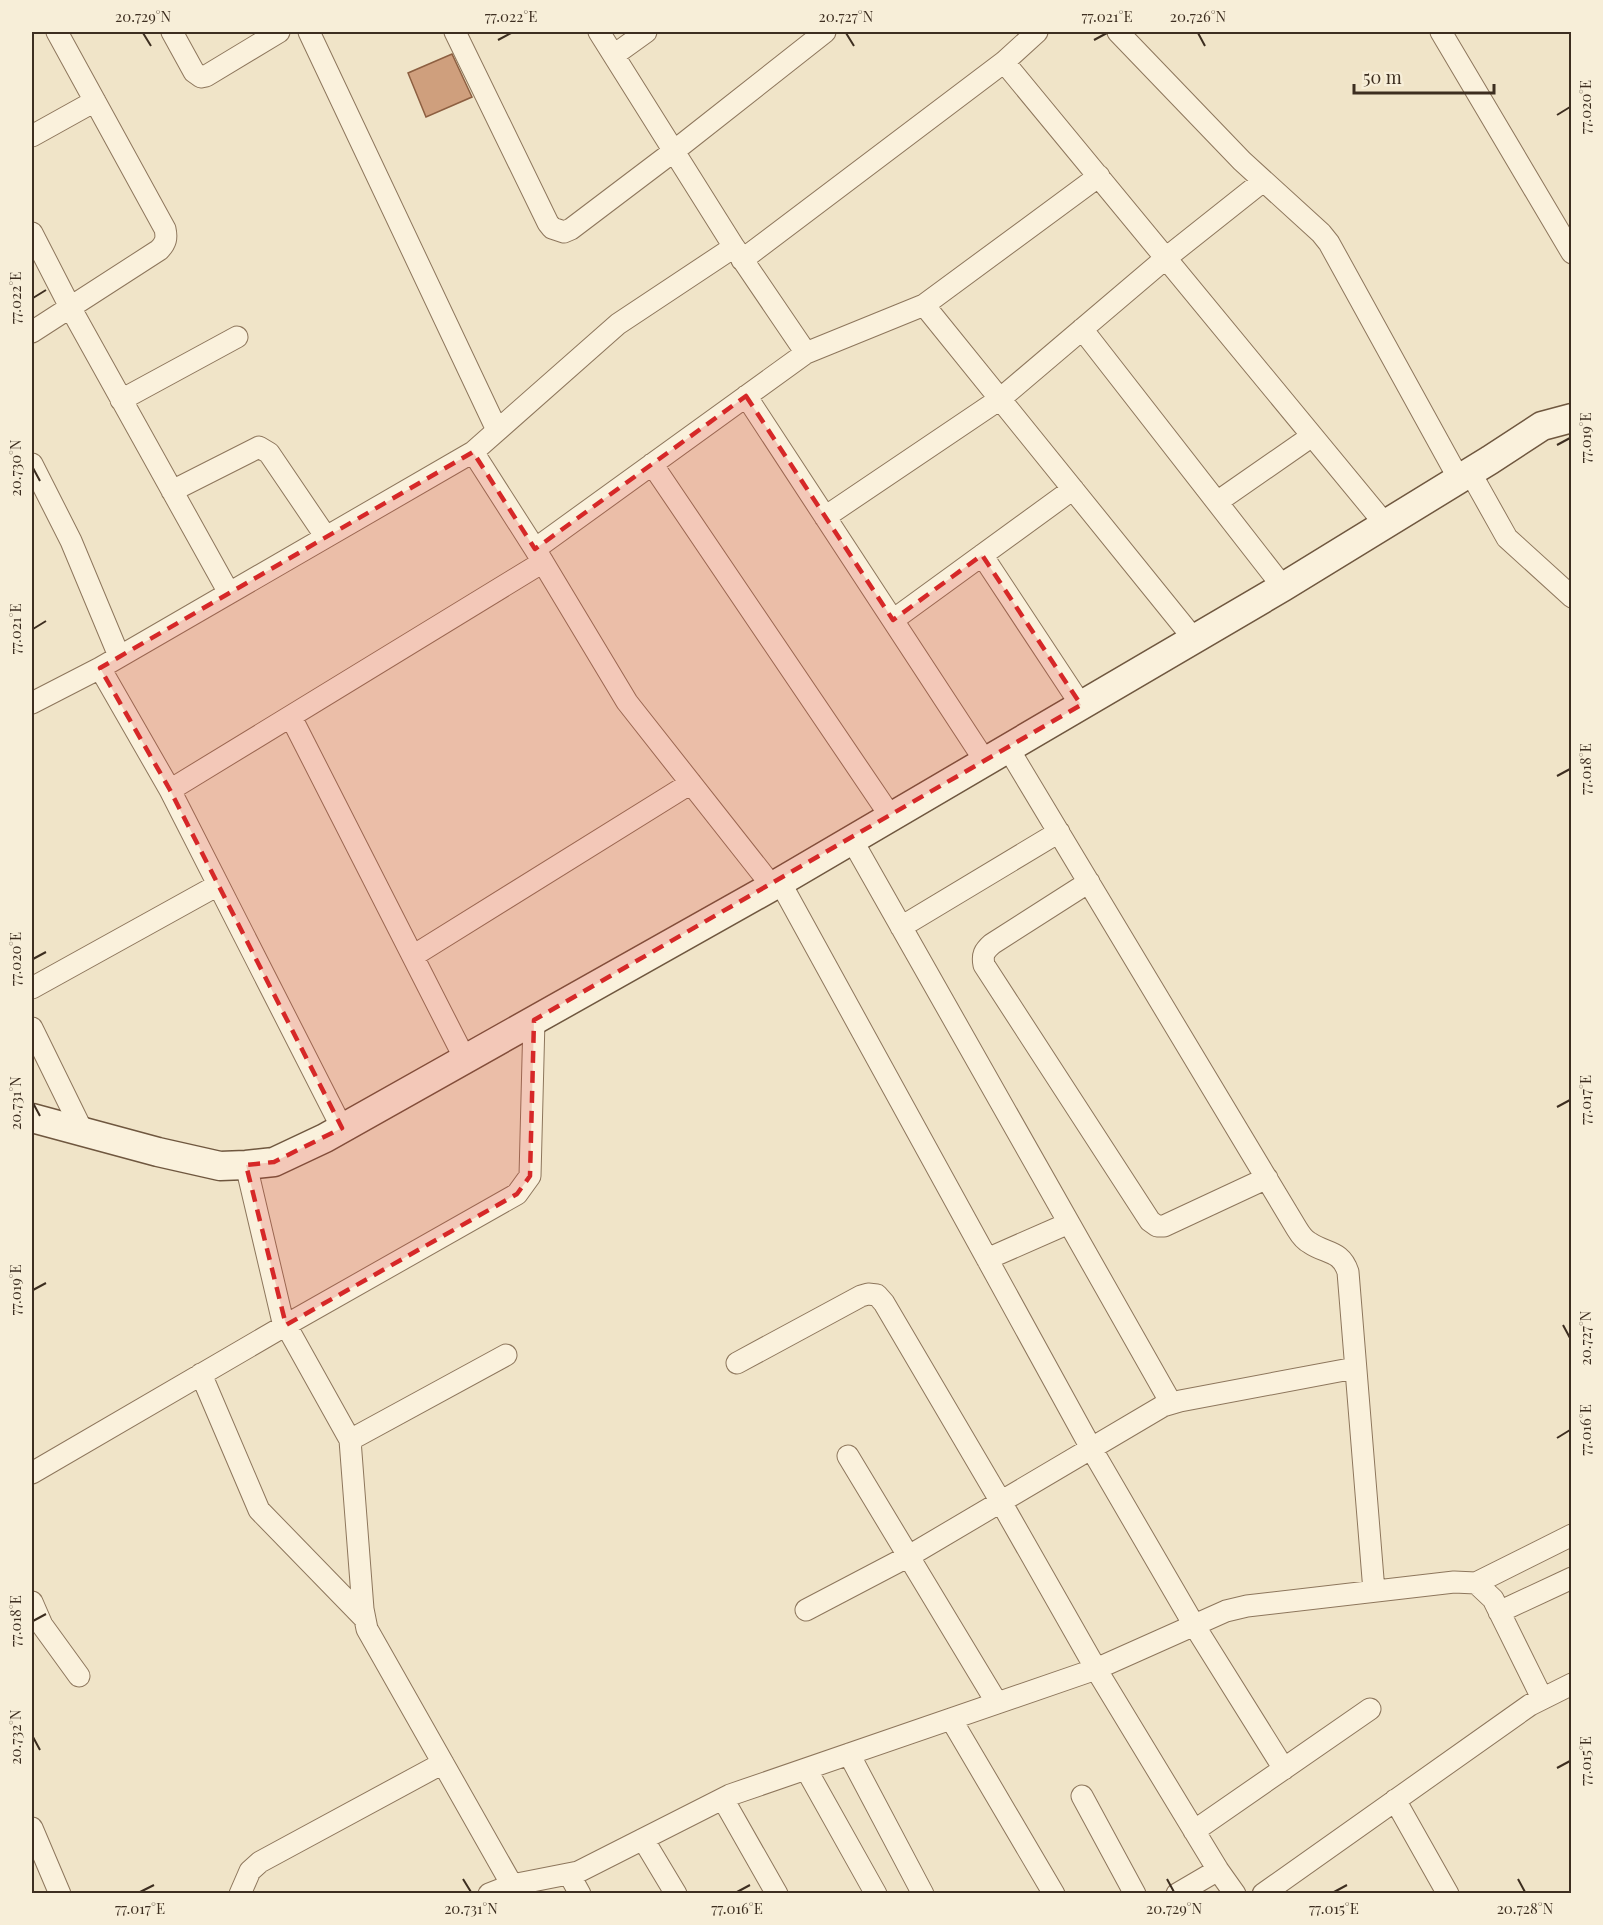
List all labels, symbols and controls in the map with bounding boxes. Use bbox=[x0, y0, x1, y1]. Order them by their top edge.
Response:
text: 20.729°N bbox=[115, 6, 171, 26]
text: 77.022°E bbox=[485, 6, 537, 26]
text: 20.727°N bbox=[819, 6, 874, 26]
text: 77.021°E bbox=[1081, 6, 1133, 26]
text: 20.726°N bbox=[1170, 6, 1227, 26]
scale bar bbox=[1354, 57, 1494, 95]
text: 50 m bbox=[1363, 65, 1402, 89]
text: 77.020°E bbox=[1575, 80, 1595, 134]
text: 77.022°E bbox=[5, 272, 25, 324]
text: 77.019°E bbox=[1575, 412, 1595, 464]
text: 20.730°N bbox=[5, 439, 25, 496]
text: 77.021°E bbox=[5, 603, 25, 655]
text: 77.018°E bbox=[1575, 743, 1595, 795]
text: 77.020°E bbox=[5, 932, 25, 986]
text: 77.017°E bbox=[1575, 1075, 1595, 1125]
text: 20.731°N bbox=[5, 1076, 25, 1130]
text: 77.019°E bbox=[5, 1264, 25, 1316]
text: 20.727°N bbox=[1575, 1310, 1595, 1365]
text: 77.016°E bbox=[1575, 1404, 1595, 1456]
text: 77.018°E bbox=[5, 1595, 25, 1647]
text: 20.732°N bbox=[5, 1709, 25, 1765]
text: 77.015°E bbox=[1575, 1736, 1595, 1786]
text: 77.017°E bbox=[115, 1898, 165, 1918]
text: 20.731°N bbox=[444, 1898, 498, 1918]
text: 77.016°E bbox=[711, 1898, 763, 1918]
text: 20.729°N bbox=[1146, 1898, 1202, 1918]
text: 77.015°E bbox=[1309, 1898, 1359, 1918]
text: 20.728°N bbox=[1497, 1898, 1554, 1918]

